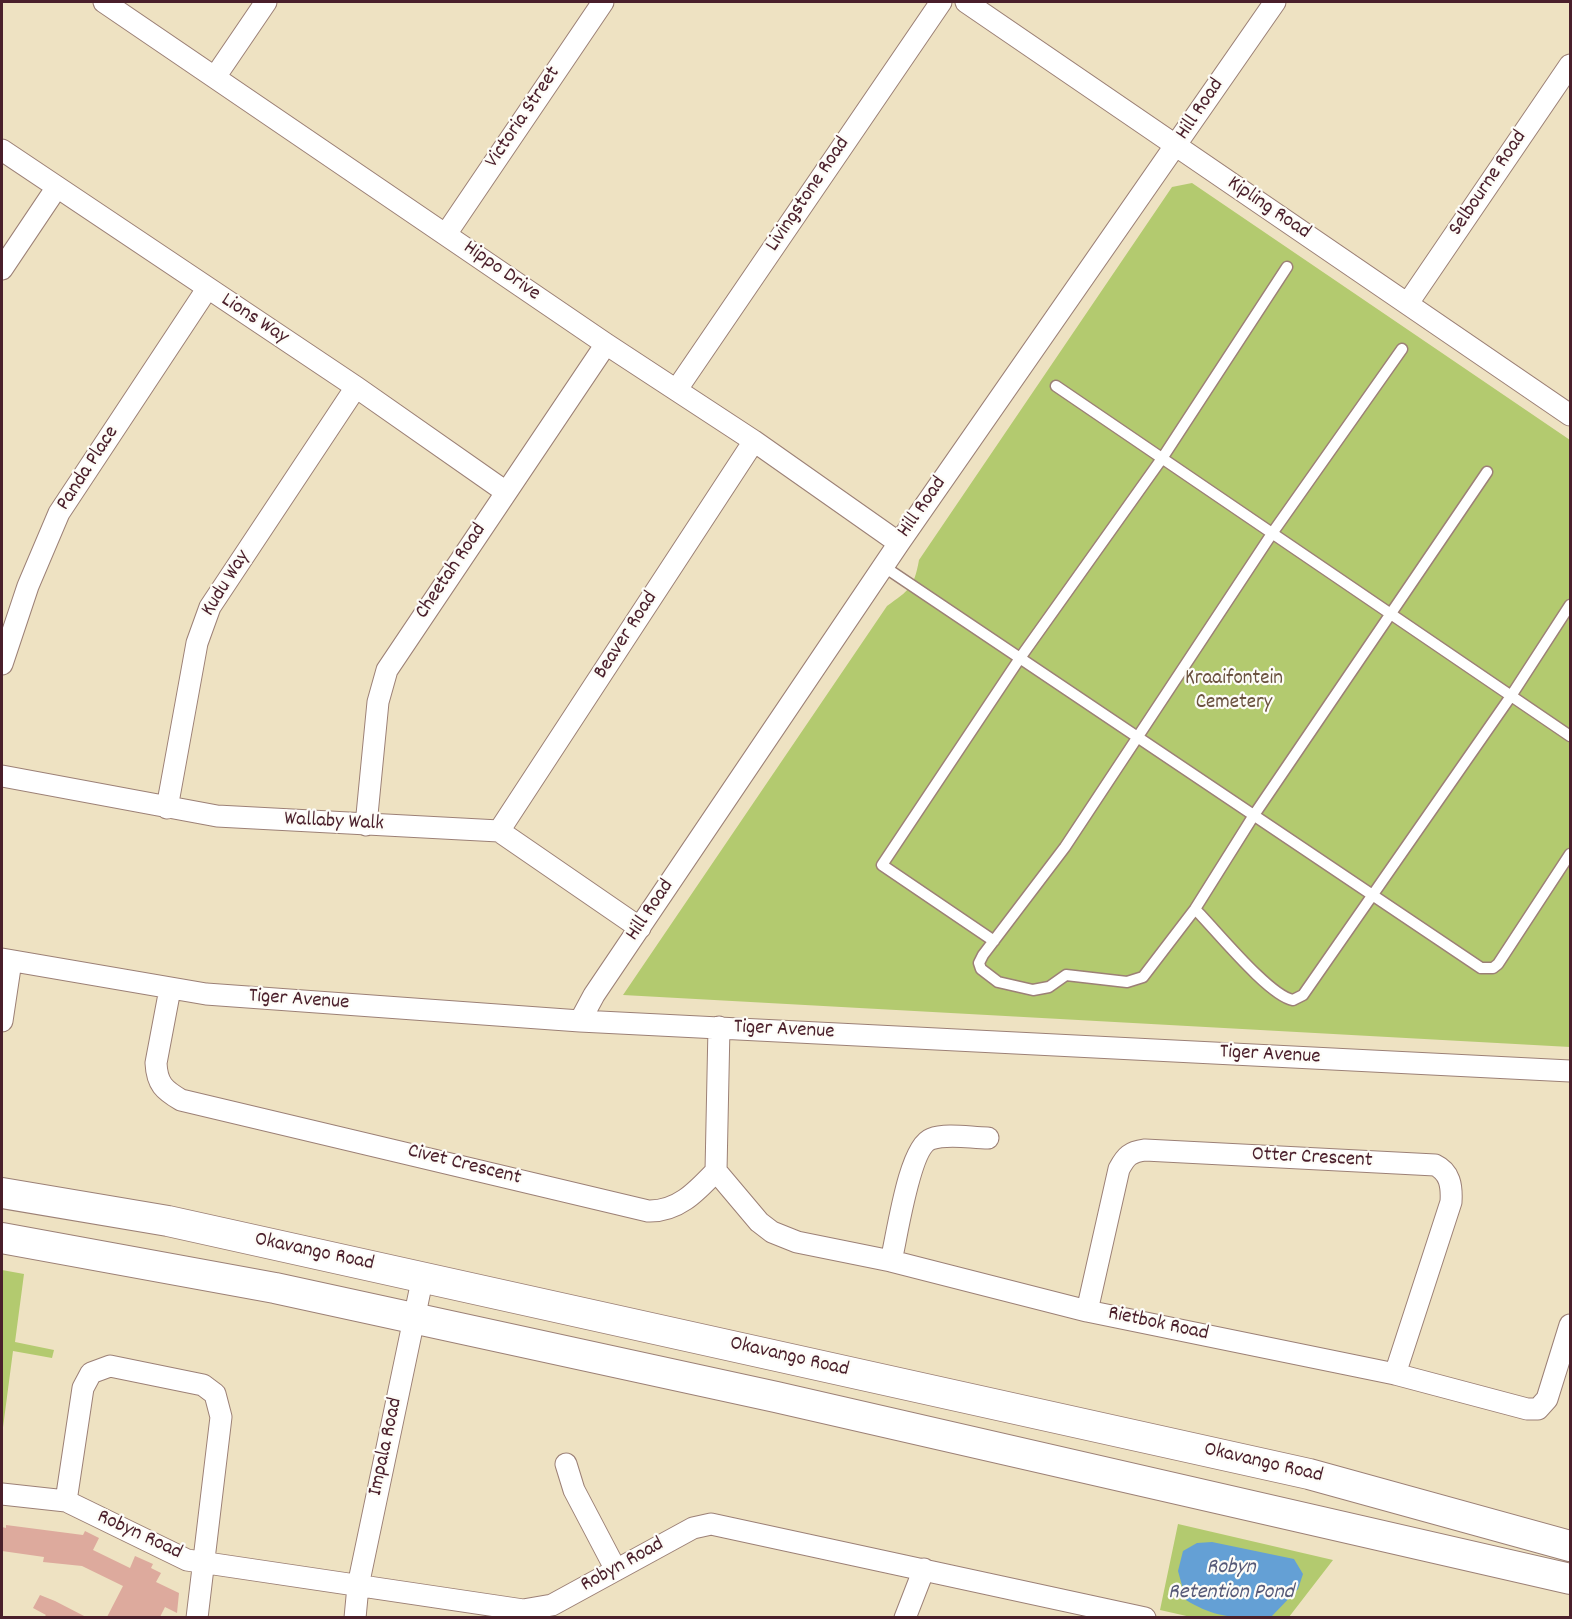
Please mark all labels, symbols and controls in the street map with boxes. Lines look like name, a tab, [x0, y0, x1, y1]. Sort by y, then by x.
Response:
street label: Victoria Street	[481, 63, 567, 173]
street label: Hill Road	[1171, 74, 1231, 146]
street label: Selbourne Road	[1444, 126, 1534, 242]
street label: Livingstone Road	[761, 133, 857, 257]
street label: Kipling Road	[1222, 172, 1314, 246]
street label: Hippo Drive	[457, 236, 545, 308]
street label: Lions Way	[215, 289, 293, 351]
street label: Panda Place	[52, 422, 126, 516]
street label: Hill Road	[893, 473, 953, 543]
street label: Cheetah Road	[411, 519, 493, 625]
street label: Kudu Way	[197, 546, 257, 622]
street label: Beaver Road	[589, 588, 665, 684]
park label: Kraaifontein Cemetery	[1185, 667, 1283, 717]
street label: Wallaby Walk	[284, 808, 384, 838]
street label: Hill Road	[621, 875, 681, 947]
street label: Tiger Avenue	[248, 985, 350, 1017]
street label: Tiger Avenue	[733, 1016, 835, 1046]
street label: Tiger Avenue	[1219, 1041, 1321, 1071]
street label: Civet Crescent	[405, 1140, 523, 1192]
street label: Otter Crescent	[1251, 1143, 1373, 1175]
street label: Okavango Road	[252, 1228, 376, 1278]
street label: Rietbok Road	[1105, 1302, 1211, 1348]
street label: Okavango Road	[727, 1332, 851, 1384]
street label: Impala Road	[364, 1396, 410, 1498]
street label: Okavango Road	[1201, 1438, 1325, 1490]
street label: Robyn Road	[92, 1505, 186, 1567]
street label: Robyn Road	[577, 1533, 669, 1599]
water label: Robyn Retention Pond	[1168, 1556, 1294, 1608]

